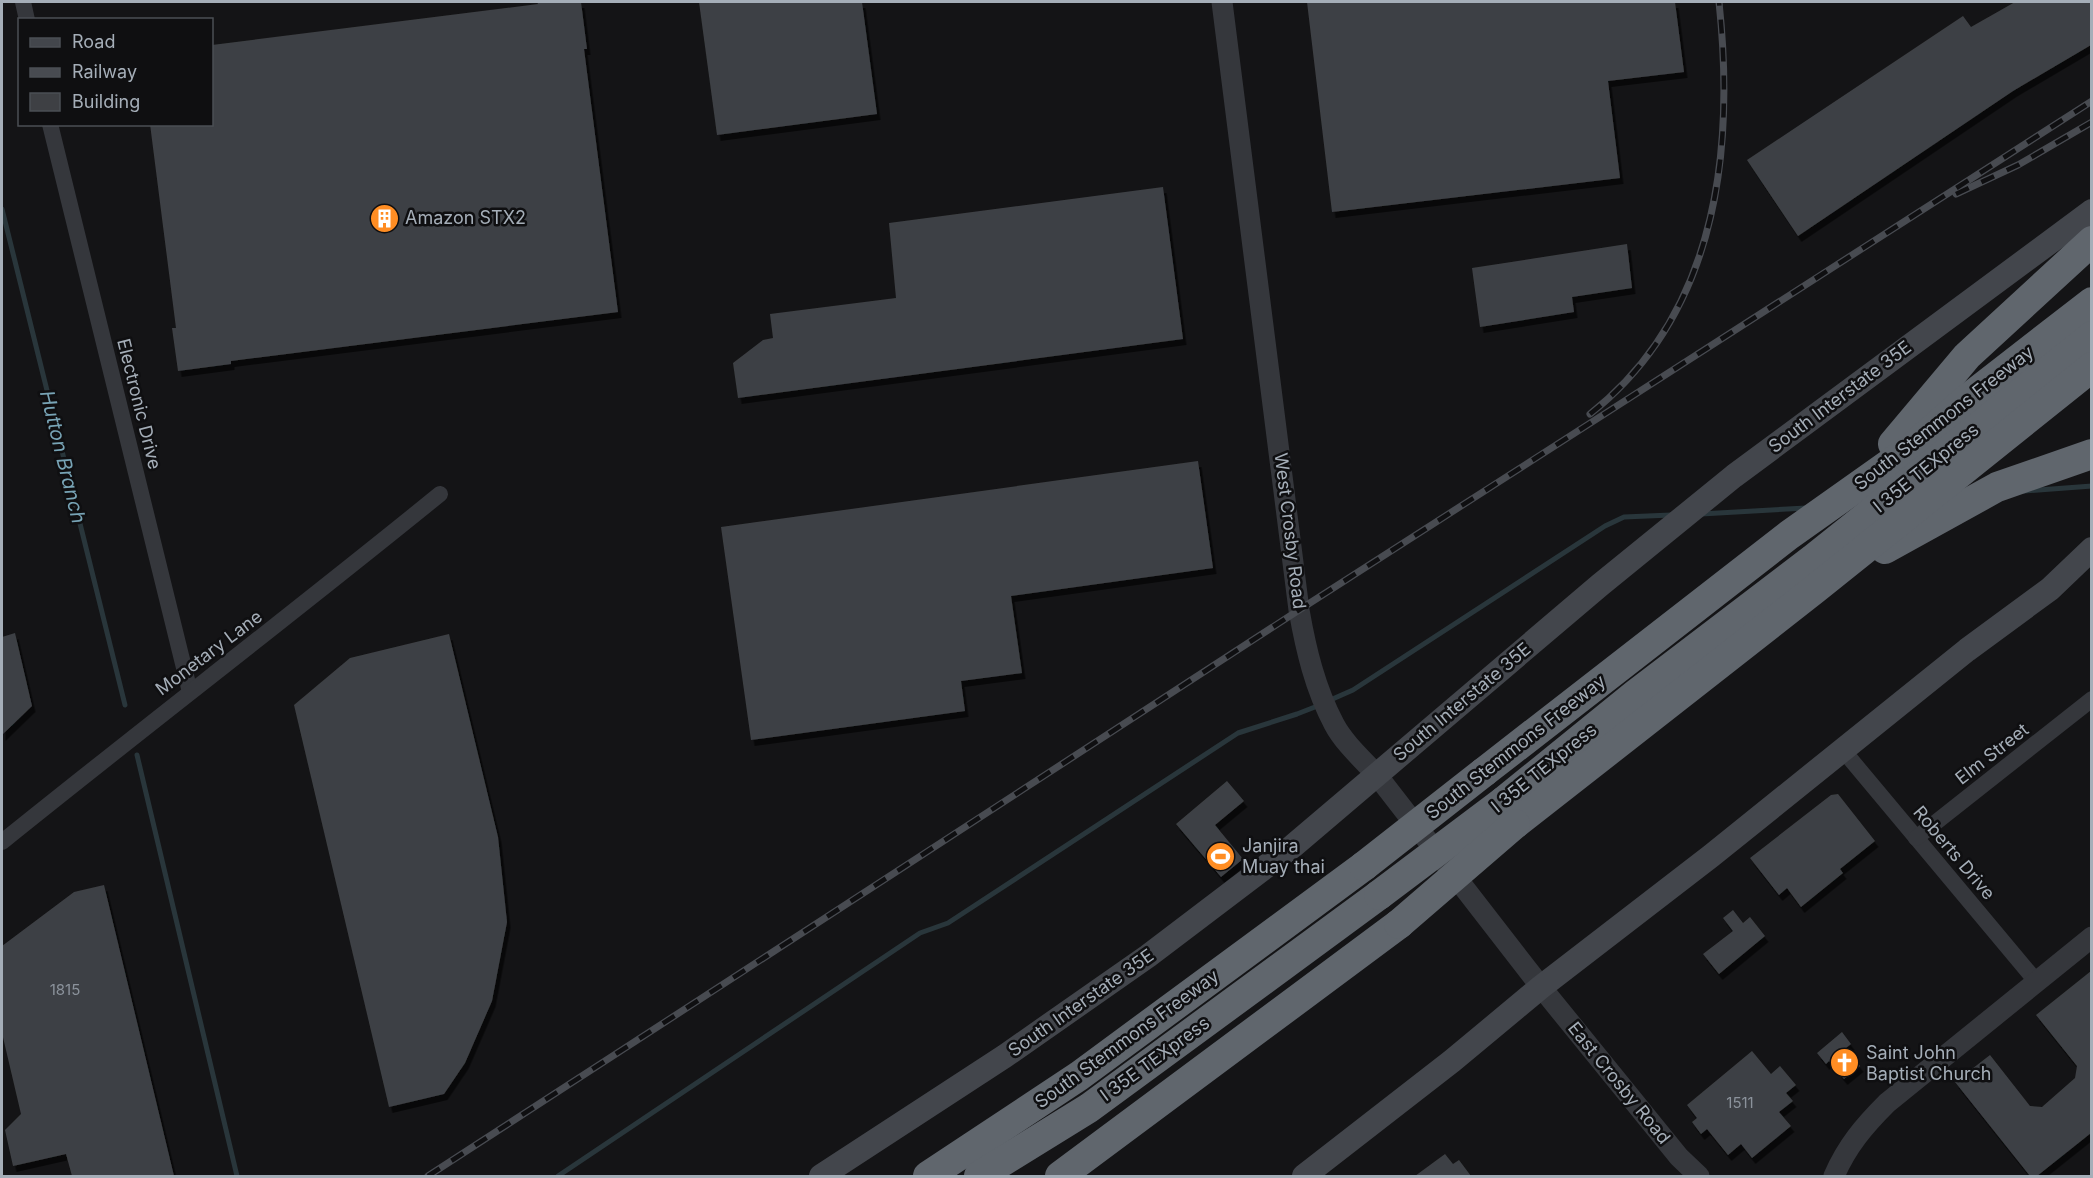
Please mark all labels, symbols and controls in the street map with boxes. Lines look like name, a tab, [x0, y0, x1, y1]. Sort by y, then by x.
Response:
legend	[18, 18, 213, 126]
text: Road	[72, 31, 115, 52]
text: Railway	[72, 61, 137, 82]
text: Building	[72, 91, 140, 112]
building icon: Amazon STX2	[368, 202, 400, 234]
place label: Amazon STX2	[405, 207, 526, 228]
street label: Electronic Drive	[113, 336, 166, 471]
street label: South Interstate 35E	[1764, 336, 1915, 457]
street label: South Stemmons Freeway	[1850, 341, 2038, 494]
water label: Hutton Branch	[35, 388, 91, 526]
street label: I 35E TEXpress	[1869, 419, 1983, 517]
street label: West Crosby Road	[1271, 452, 1310, 610]
street label: Monetary Lane	[151, 606, 266, 699]
street label: South Interstate 35E	[1389, 638, 1535, 765]
street label: South Stemmons Freeway	[1422, 670, 1610, 823]
street label: I 35E TEXpress	[1487, 719, 1601, 817]
street label: Elm Street	[1951, 719, 2032, 789]
street label: Roberts Drive	[1909, 802, 2000, 904]
place label: Janjira Muay thai	[1242, 835, 1325, 877]
sports icon: Janjira Muay thai	[1205, 840, 1237, 872]
street label: South Interstate 35E	[1004, 944, 1158, 1061]
street label: South Stemmons Freeway	[1031, 965, 1223, 1112]
house number: 1815	[50, 980, 80, 999]
street label: I 35E TEXpress	[1096, 1012, 1213, 1105]
street label: East Crosby Road	[1564, 1018, 1675, 1148]
place label: Saint John Baptist Church	[1866, 1042, 1991, 1084]
church icon: Saint John Baptist Church	[1829, 1047, 1861, 1079]
house number: 1511	[1726, 1093, 1754, 1112]

